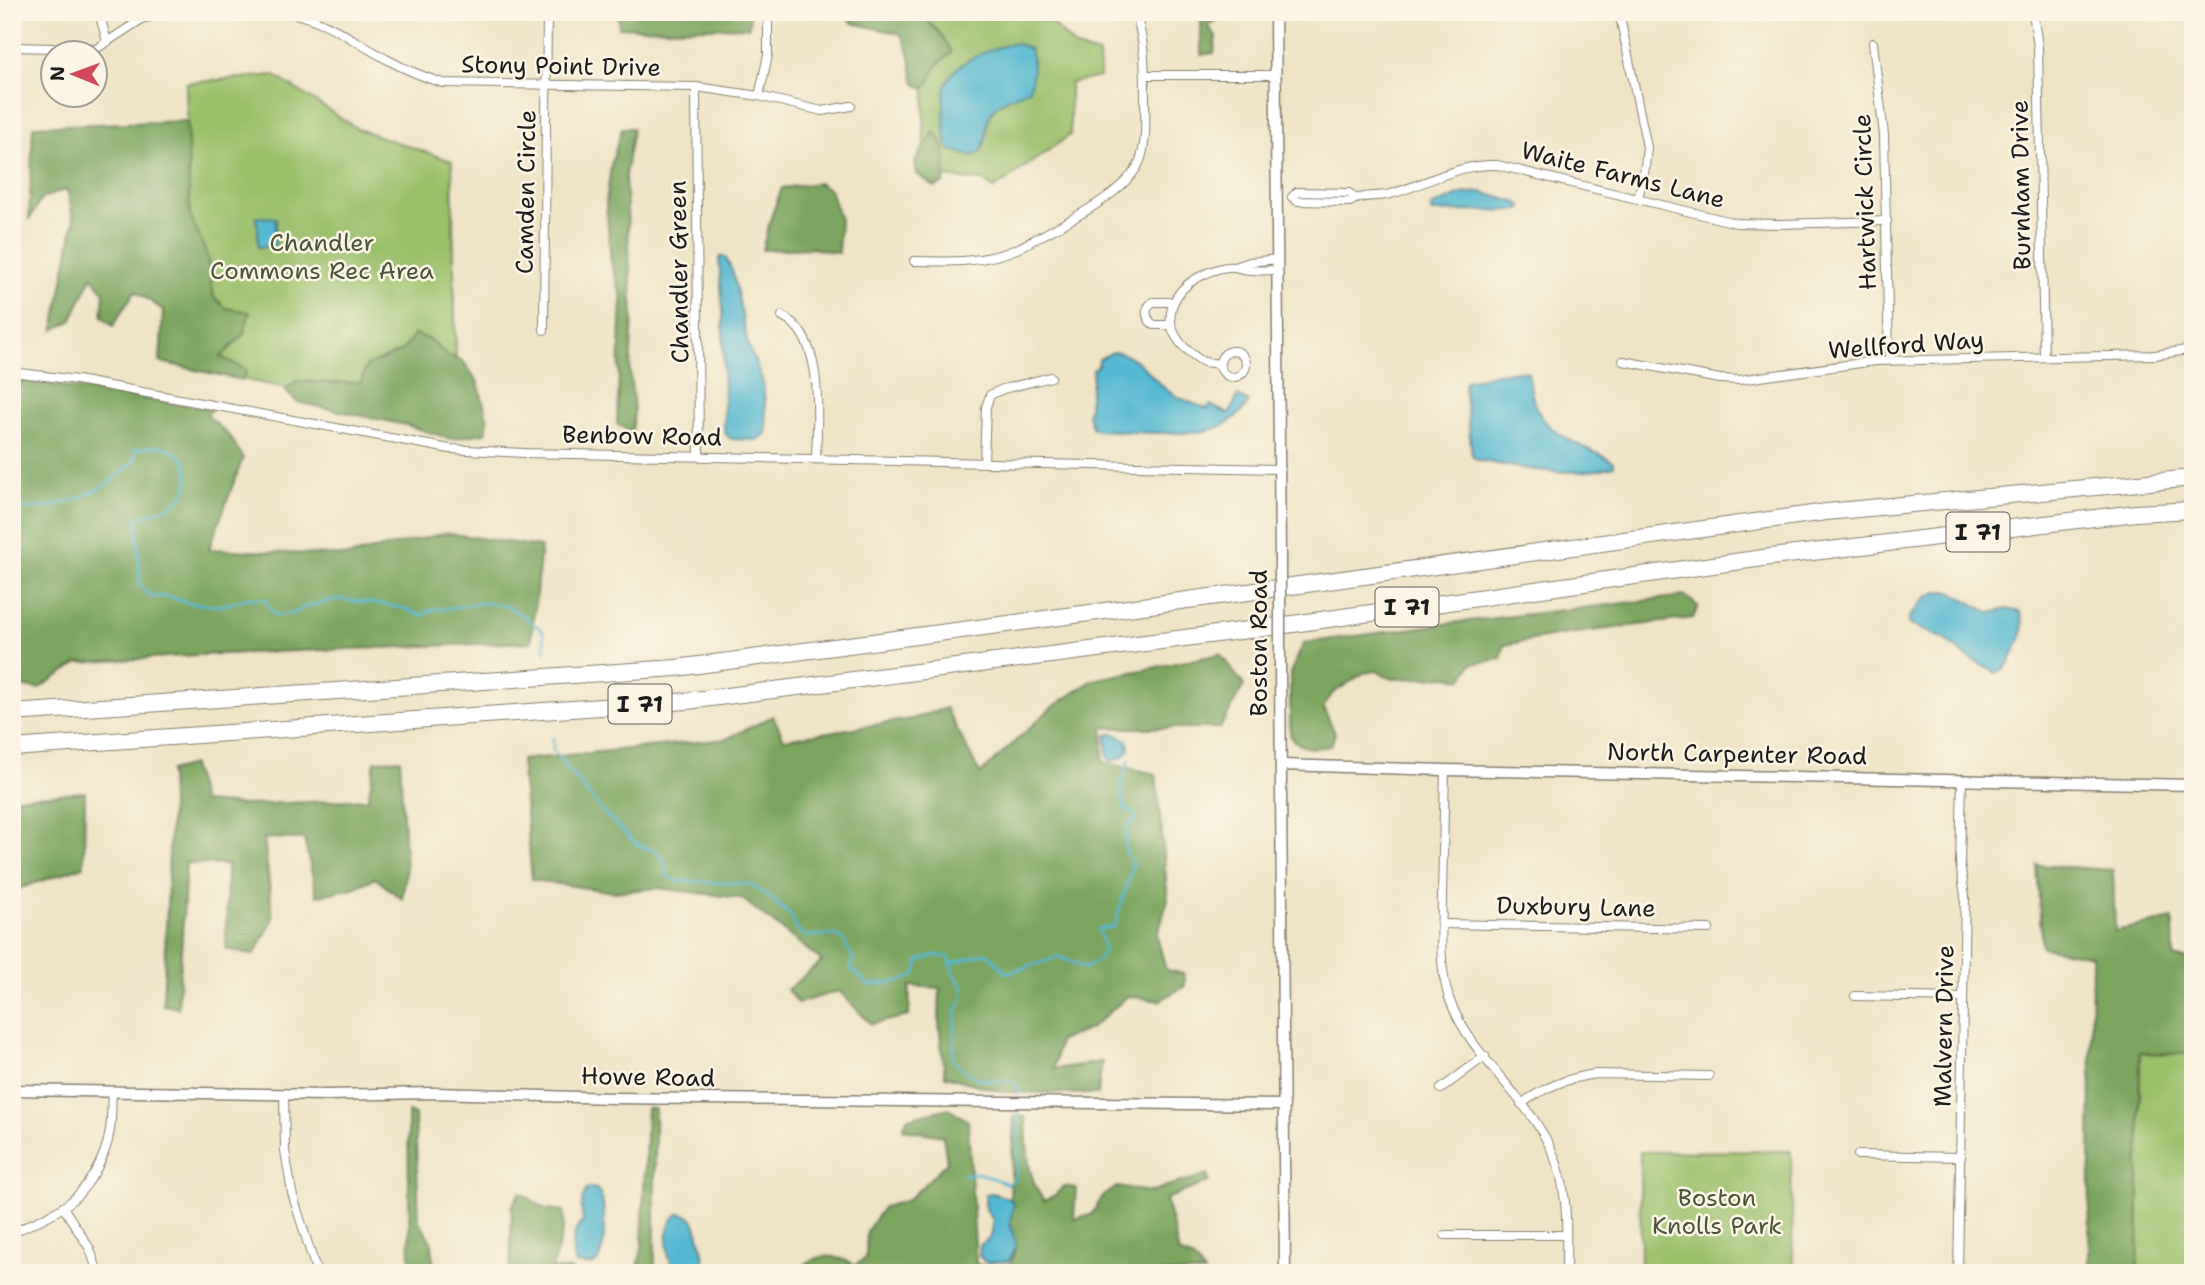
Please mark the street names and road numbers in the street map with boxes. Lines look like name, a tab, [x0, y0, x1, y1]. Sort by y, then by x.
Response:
street label: Stony Point Drive	[461, 48, 661, 84]
street label: Burnham Drive	[2004, 100, 2038, 270]
street label: Camden Circle	[509, 110, 543, 274]
street label: Hartwick Circle	[1846, 113, 1884, 291]
street label: Waite Farms Lane	[1518, 134, 1728, 216]
street label: Chandler Green	[661, 180, 697, 364]
street label: Wellford Way	[1827, 324, 1985, 366]
street label: Benbow Road	[562, 419, 722, 453]
road number: I 71	[1946, 512, 2010, 552]
street label: Boston Road	[1243, 569, 1275, 717]
road number: I 71	[1376, 587, 1438, 626]
road number: I 71	[608, 684, 672, 724]
street label: North Carpenter Road	[1607, 736, 1867, 772]
street label: Duxbury Lane	[1496, 890, 1656, 924]
street label: Malvern Drive	[1927, 945, 1961, 1107]
street label: Howe Road	[581, 1060, 715, 1094]

